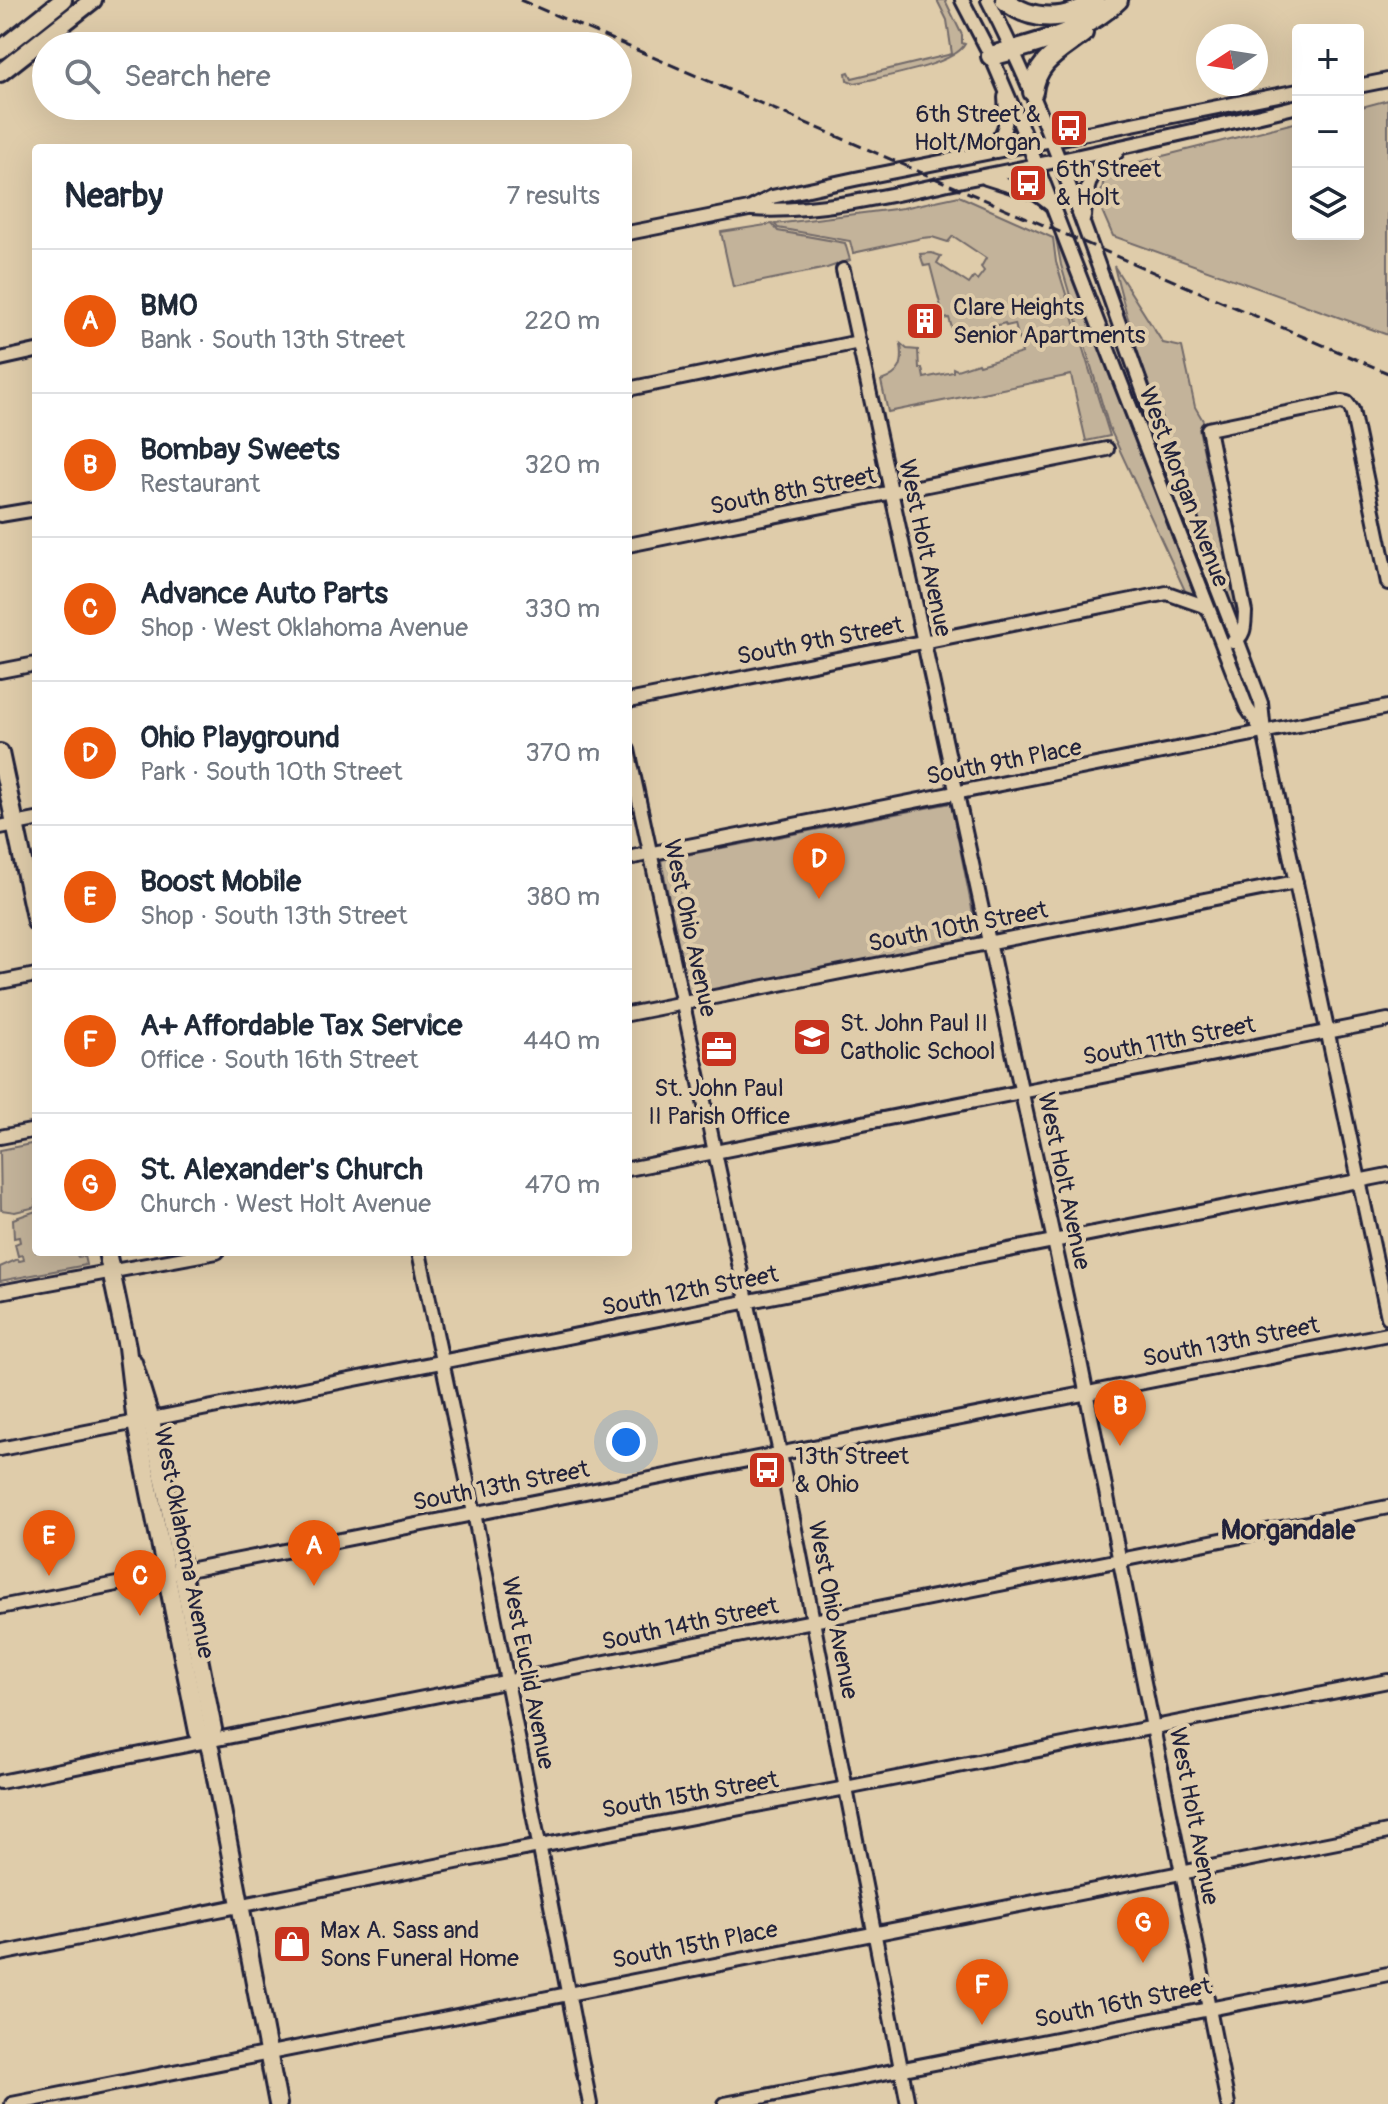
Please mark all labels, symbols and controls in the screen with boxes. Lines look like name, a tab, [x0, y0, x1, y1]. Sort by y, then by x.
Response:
north arrow	[1196, 24, 1268, 96]
map controls	[1292, 24, 1364, 240]
button: +	[1292, 24, 1364, 96]
search box	[32, 32, 632, 120]
icon: search	[60, 54, 104, 98]
text: Search here	[124, 58, 271, 95]
button: −	[1292, 96, 1364, 168]
place label: 6th Street & Holt/Morgan	[914, 100, 1041, 157]
bus stop icon: 6th Street & Holt/Morgan	[1048, 107, 1090, 149]
place label: 6th Street & Holt	[1056, 155, 1162, 212]
bus stop icon: 6th Street & Holt	[1007, 162, 1049, 204]
button: layers	[1292, 168, 1364, 240]
text: Nearby	[64, 175, 163, 218]
text: 7 results	[507, 180, 600, 212]
text: BMO	[140, 287, 198, 324]
place label: Clare Heights Senior Apartments	[953, 293, 1146, 350]
building icon: Clare Heights Senior Apartments	[904, 300, 946, 342]
text: A	[82, 305, 98, 337]
text: 220 m	[524, 305, 600, 337]
text: Bank · South 13th Street	[140, 324, 405, 356]
street label: West Morgan Avenue	[1133, 383, 1236, 591]
text: Bombay Sweets	[140, 431, 340, 468]
text: B	[83, 449, 97, 481]
text: 320 m	[524, 449, 600, 481]
street label: West Holt Avenue	[892, 457, 958, 639]
street label: South 8th Street	[708, 461, 879, 521]
text: Restaurant	[140, 468, 260, 500]
text: Advance Auto Parts	[140, 575, 388, 612]
text: C	[82, 593, 98, 625]
text: 330 m	[524, 593, 600, 625]
street label: South 9th Street	[734, 611, 906, 671]
text: Shop · West Oklahoma Avenue	[140, 612, 468, 644]
text: Ohio Playground	[140, 719, 340, 756]
street label: South 9th Place	[924, 733, 1084, 791]
text: D	[82, 737, 98, 769]
text: 370 m	[525, 737, 600, 769]
text: Park · South 10th Street	[140, 756, 402, 788]
pin: D	[793, 833, 845, 899]
street label: West Ohio Avenue	[657, 837, 723, 1020]
text: Boost Mobile	[140, 863, 301, 900]
text: E	[83, 881, 97, 913]
text: 380 m	[526, 881, 600, 913]
street label: South 10th Street	[866, 895, 1050, 959]
text: Shop · South 13th Street	[140, 900, 408, 932]
text: A+ Affordable Tax Service	[140, 1007, 462, 1044]
place label: St. John Paul II Catholic School	[840, 1009, 995, 1066]
street label: South 11th Street	[1080, 1010, 1258, 1072]
school or university icon: St. John Paul II Catholic School	[791, 1016, 833, 1058]
text: F	[82, 1025, 98, 1057]
text: 440 m	[523, 1025, 600, 1057]
office icon: St. John Paul II Parish Office	[698, 1028, 740, 1070]
text: Office · South 16th Street	[140, 1044, 419, 1076]
place label: St. John Paul II Parish Office	[648, 1074, 790, 1131]
street label: West Holt Avenue	[1031, 1090, 1097, 1272]
text: St. Alexander's Church	[140, 1151, 423, 1188]
text: G	[81, 1169, 99, 1201]
text: 470 m	[525, 1169, 600, 1201]
text: Church · West Holt Avenue	[140, 1188, 431, 1220]
street label: South 12th Street	[599, 1260, 781, 1322]
street label: South 13th Street	[1140, 1311, 1322, 1373]
pin: B	[1094, 1380, 1146, 1446]
your location	[606, 1422, 646, 1462]
street label: West Oklahoma Avenue	[147, 1425, 221, 1661]
place label: 13th Street & Ohio	[795, 1442, 909, 1499]
bus stop icon: 13th Street & Ohio	[746, 1449, 788, 1491]
street label: South 13th Street	[410, 1455, 592, 1517]
pin: E	[23, 1510, 75, 1576]
district label: Morgandale	[1221, 1513, 1356, 1548]
street label: West Ohio Avenue	[802, 1518, 865, 1702]
pin: A	[288, 1520, 340, 1586]
pin: C	[114, 1550, 166, 1616]
street label: West Euclid Avenue	[495, 1574, 561, 1772]
street label: South 14th Street	[599, 1591, 781, 1657]
street label: West Holt Avenue	[1163, 1725, 1225, 1907]
street label: South 15th Street	[599, 1765, 781, 1825]
pin: G	[1117, 1897, 1169, 1963]
street label: South 15th Place	[610, 1915, 780, 1975]
place label: Max A. Sass and Sons Funeral Home	[320, 1916, 519, 1973]
shop icon: Max A. Sass and Sons Funeral Home	[271, 1923, 313, 1965]
pin: F	[956, 1959, 1008, 2025]
street label: South 16th Street	[1032, 1972, 1214, 2034]

